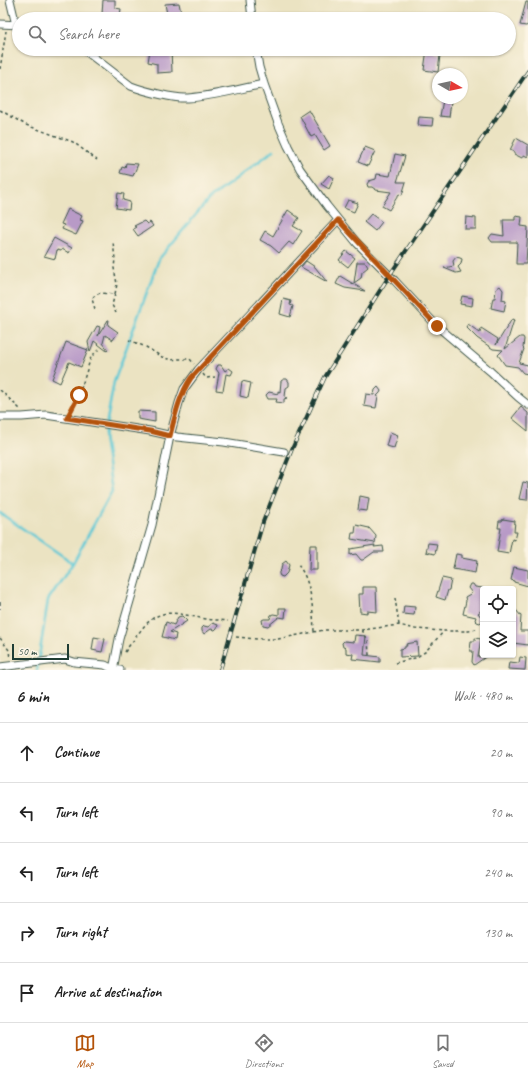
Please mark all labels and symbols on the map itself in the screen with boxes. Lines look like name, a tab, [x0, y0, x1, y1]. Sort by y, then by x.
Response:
north arrow	[432, 68, 468, 104]
route end	[428, 317, 446, 335]
route start	[70, 386, 88, 404]
scale bar	[12, 642, 69, 661]

